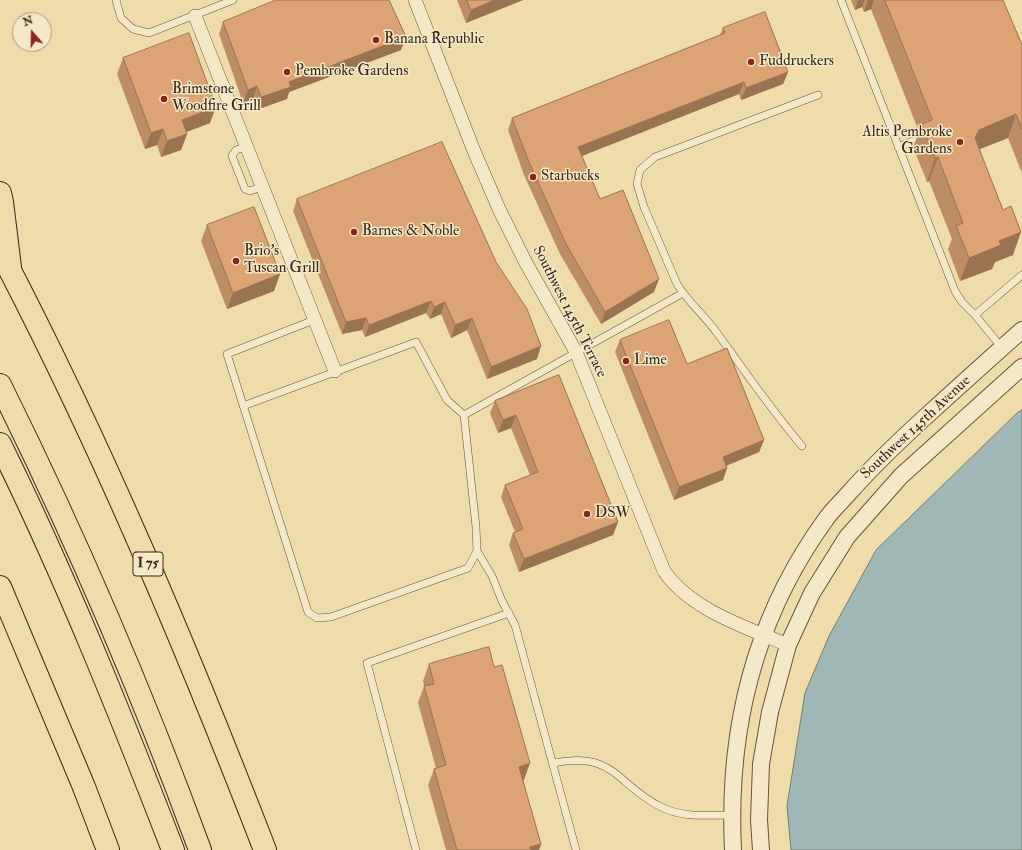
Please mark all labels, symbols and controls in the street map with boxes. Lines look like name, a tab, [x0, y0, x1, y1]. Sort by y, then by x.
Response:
north arrow	[12, 12, 52, 52]
text: N	[21, 13, 35, 29]
place label: Banana Republic	[384, 31, 484, 49]
marker: Banana Republic	[371, 35, 381, 45]
place label: Fuddruckers	[759, 53, 834, 71]
marker: Fuddruckers	[746, 57, 756, 67]
place label: Pembroke Gardens	[295, 63, 408, 81]
marker: Pembroke Gardens	[282, 67, 292, 77]
place label: Brimstone Woodfire Grill	[172, 81, 261, 116]
marker: Brimstone Woodfire Grill	[159, 94, 169, 104]
place label: Altis Pembroke Gardens	[862, 124, 952, 159]
marker: Altis Pembroke Gardens	[955, 137, 965, 147]
place label: Starbucks	[541, 168, 599, 186]
marker: Starbucks	[528, 172, 538, 182]
place label: Barnes & Noble	[362, 223, 459, 241]
marker: Barnes & Noble	[349, 227, 359, 237]
place label: Brio's Tuscan Grill	[244, 243, 319, 278]
street label: Southwest 145th Terrace	[528, 243, 610, 381]
marker: Brio's Tuscan Grill	[231, 256, 241, 266]
place label: Lime	[634, 352, 667, 370]
marker: Lime	[621, 356, 631, 366]
street label: Southwest 145th Avenue	[857, 372, 975, 484]
place label: DSW	[595, 505, 631, 523]
marker: DSW	[582, 509, 592, 519]
road number: I 75	[133, 552, 163, 576]

